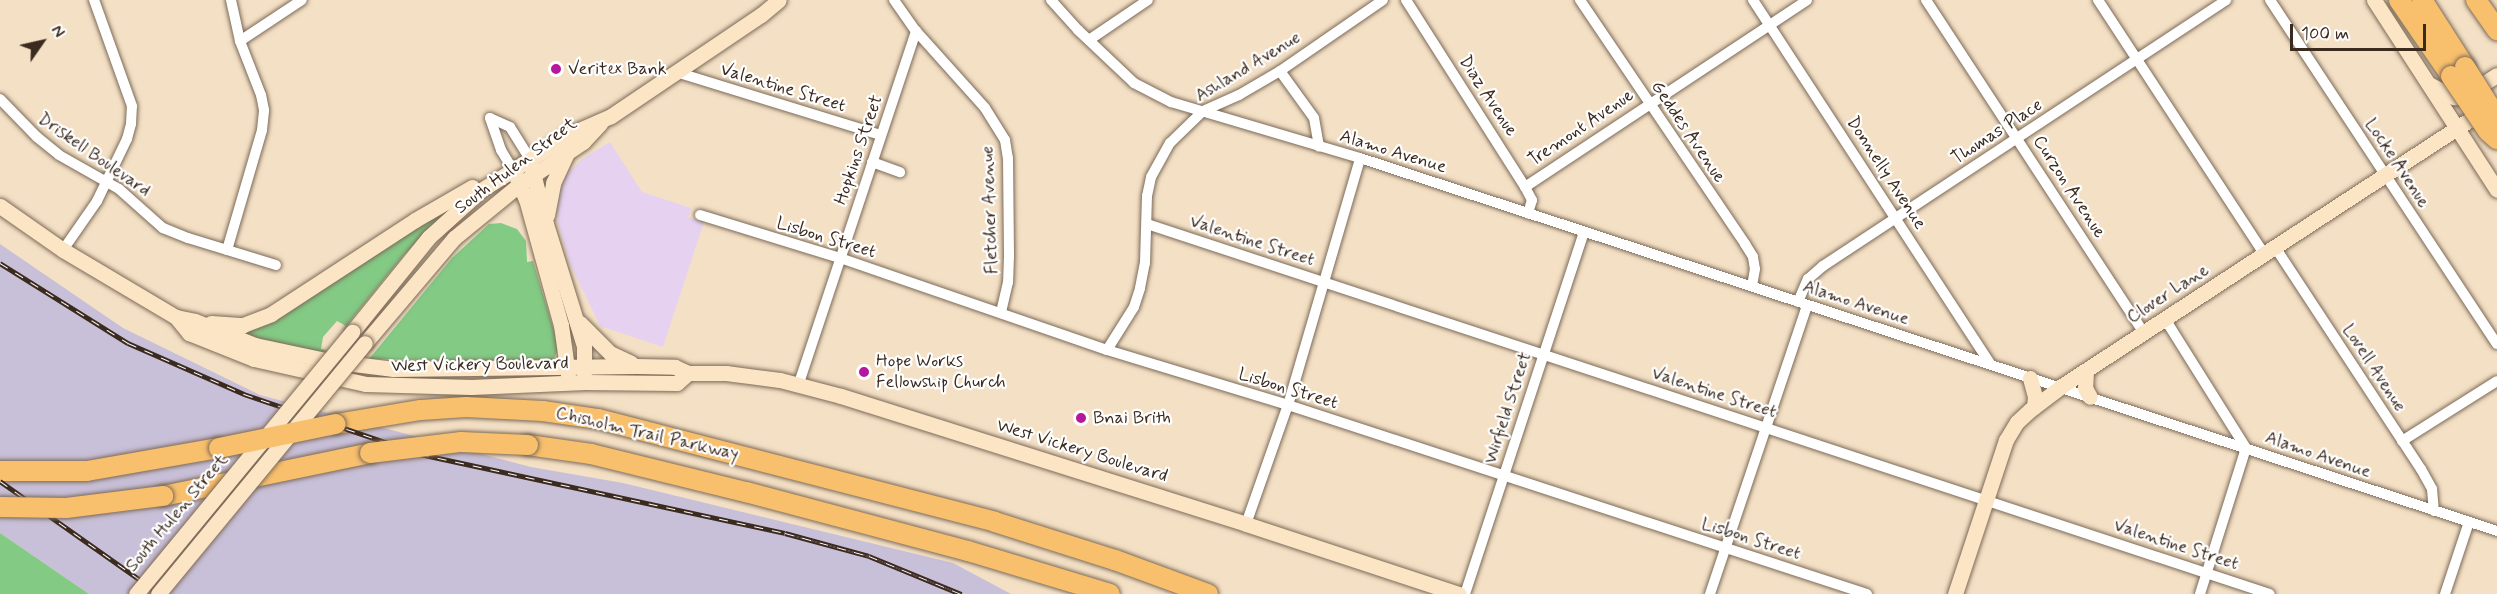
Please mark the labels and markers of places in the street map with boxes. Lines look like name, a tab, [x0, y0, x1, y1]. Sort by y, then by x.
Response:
place label: Veritex Bank	[568, 58, 667, 80]
marker: Veritex Bank	[549, 62, 563, 76]
place label: Hope Works Fellowship Church	[876, 351, 1010, 394]
marker: Hope Works Fellowship Church	[857, 365, 871, 379]
place label: Bnai Brith	[1093, 407, 1171, 429]
marker: Bnai Brith	[1074, 411, 1088, 425]

